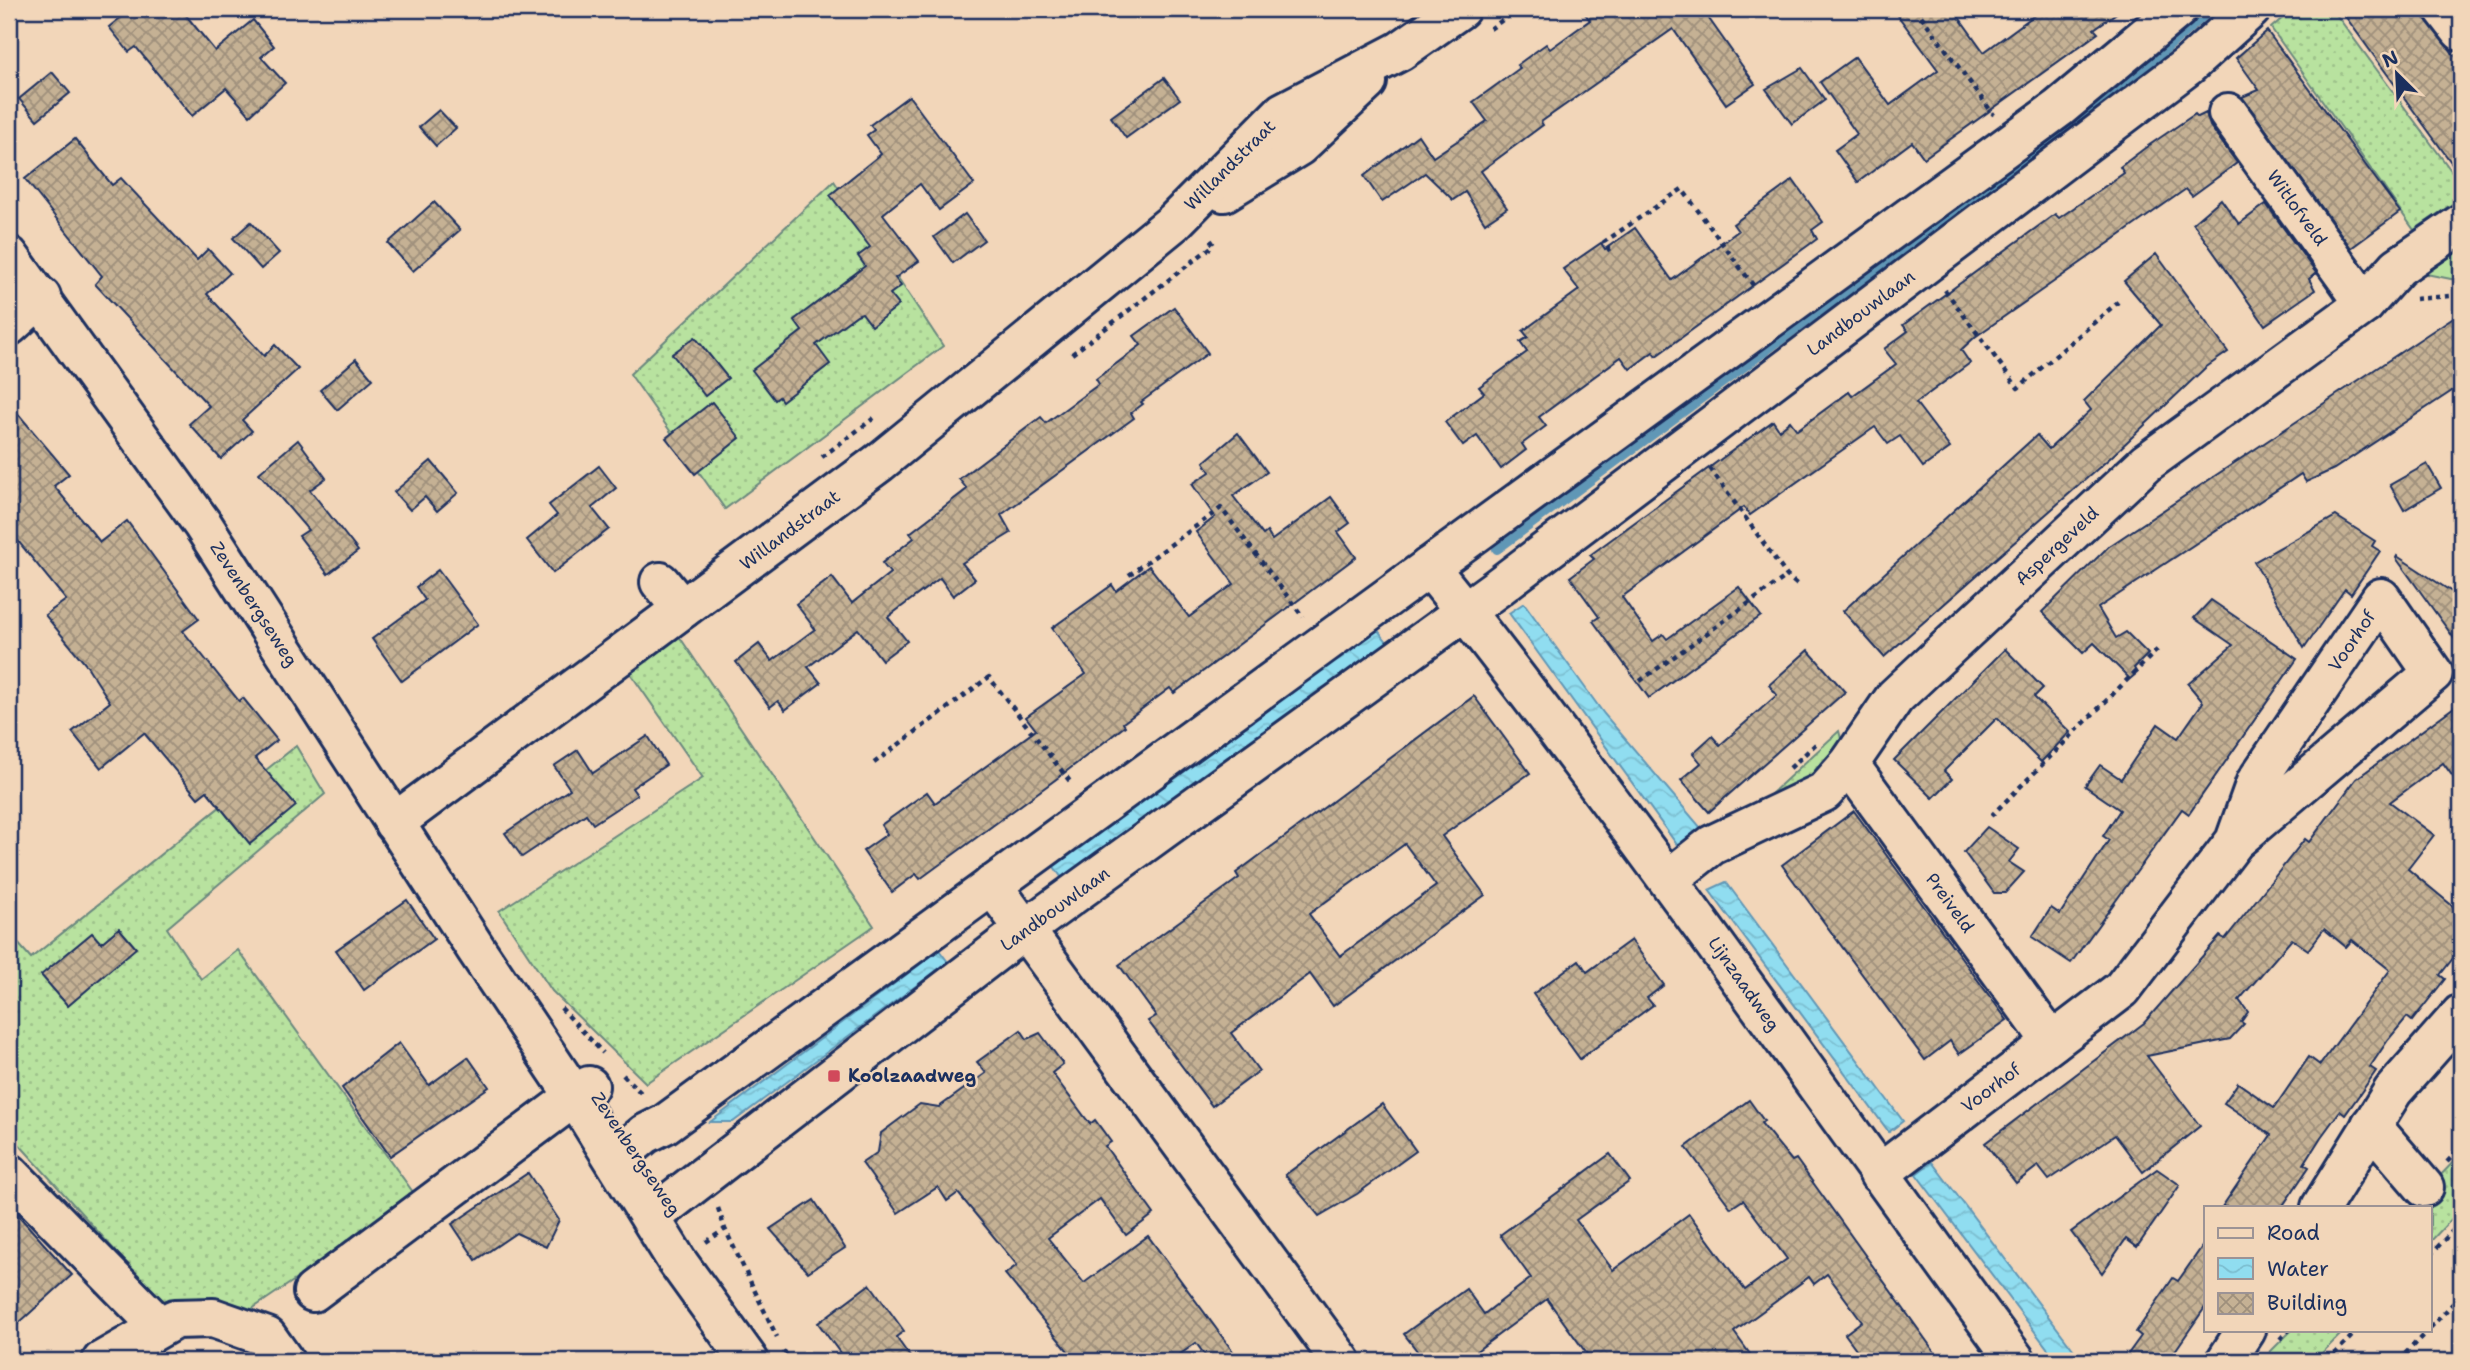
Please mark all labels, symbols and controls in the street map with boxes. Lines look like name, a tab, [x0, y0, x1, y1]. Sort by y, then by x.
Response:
north arrow	[2362, 38, 2432, 108]
text: N	[2378, 44, 2402, 73]
street label: Willandstraat	[1179, 114, 1281, 216]
street label: Witlofveld	[2261, 165, 2333, 251]
street label: Landbouwlaan	[1802, 264, 1920, 362]
street label: Willandstraat	[735, 484, 845, 576]
street label: Aspergeveld	[2010, 501, 2104, 591]
street label: Zevenbergseweg	[205, 537, 303, 671]
street label: Voorhof	[2323, 605, 2381, 676]
street label: Landbouwlaan	[996, 861, 1114, 957]
street label: Preiveld	[1920, 868, 1980, 938]
street label: Lijnzaadweg	[1703, 932, 1785, 1036]
street label: Voorhof	[1956, 1058, 2026, 1118]
place label: Koolzaadweg	[848, 1064, 976, 1088]
marker: Koolzaadweg	[826, 1068, 842, 1084]
street label: Zevenbergseweg	[586, 1087, 686, 1221]
legend	[2204, 1206, 2432, 1332]
text: Road	[2267, 1219, 2320, 1247]
text: Water	[2267, 1255, 2329, 1283]
text: Building	[2267, 1289, 2347, 1317]

